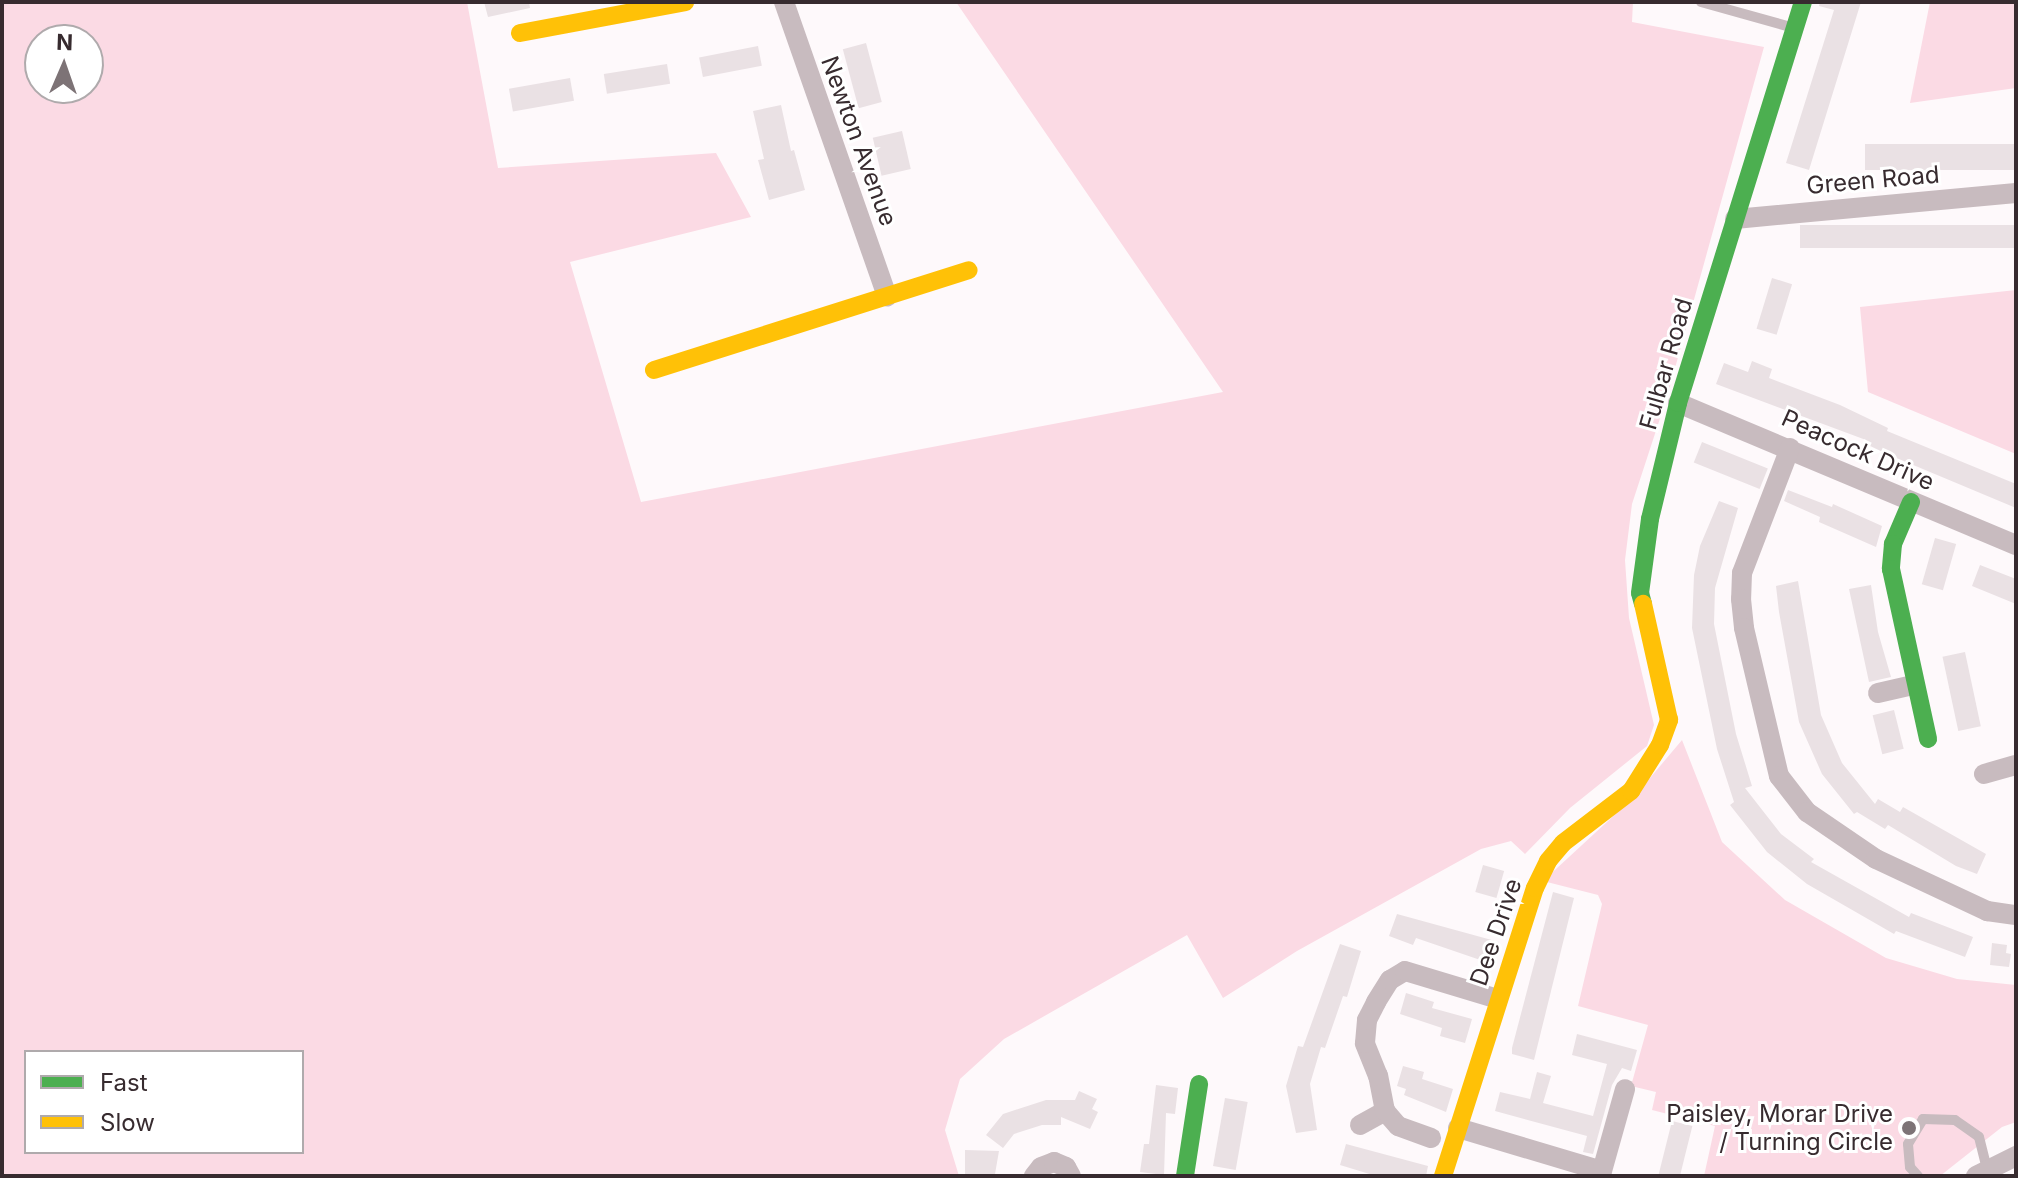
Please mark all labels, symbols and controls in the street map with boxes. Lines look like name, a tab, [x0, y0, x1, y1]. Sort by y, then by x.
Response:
north arrow	[24, 24, 104, 104]
text: N	[56, 29, 74, 55]
street label: Newton Avenue	[815, 52, 903, 230]
street label: Green Road	[1805, 160, 1941, 200]
street label: Fulbar Road	[1633, 295, 1699, 433]
street label: Peacock Drive	[1777, 403, 1939, 497]
street label: Dee Drive	[1464, 875, 1528, 989]
legend	[24, 1050, 304, 1154]
text: Fast	[100, 1068, 148, 1097]
place label: Paisley, Morar Drive / Turning Circle	[1666, 1100, 1893, 1156]
text: Slow	[100, 1108, 155, 1137]
marker: Paisley, Morar Drive / Turning Circle	[1900, 1119, 1918, 1137]

